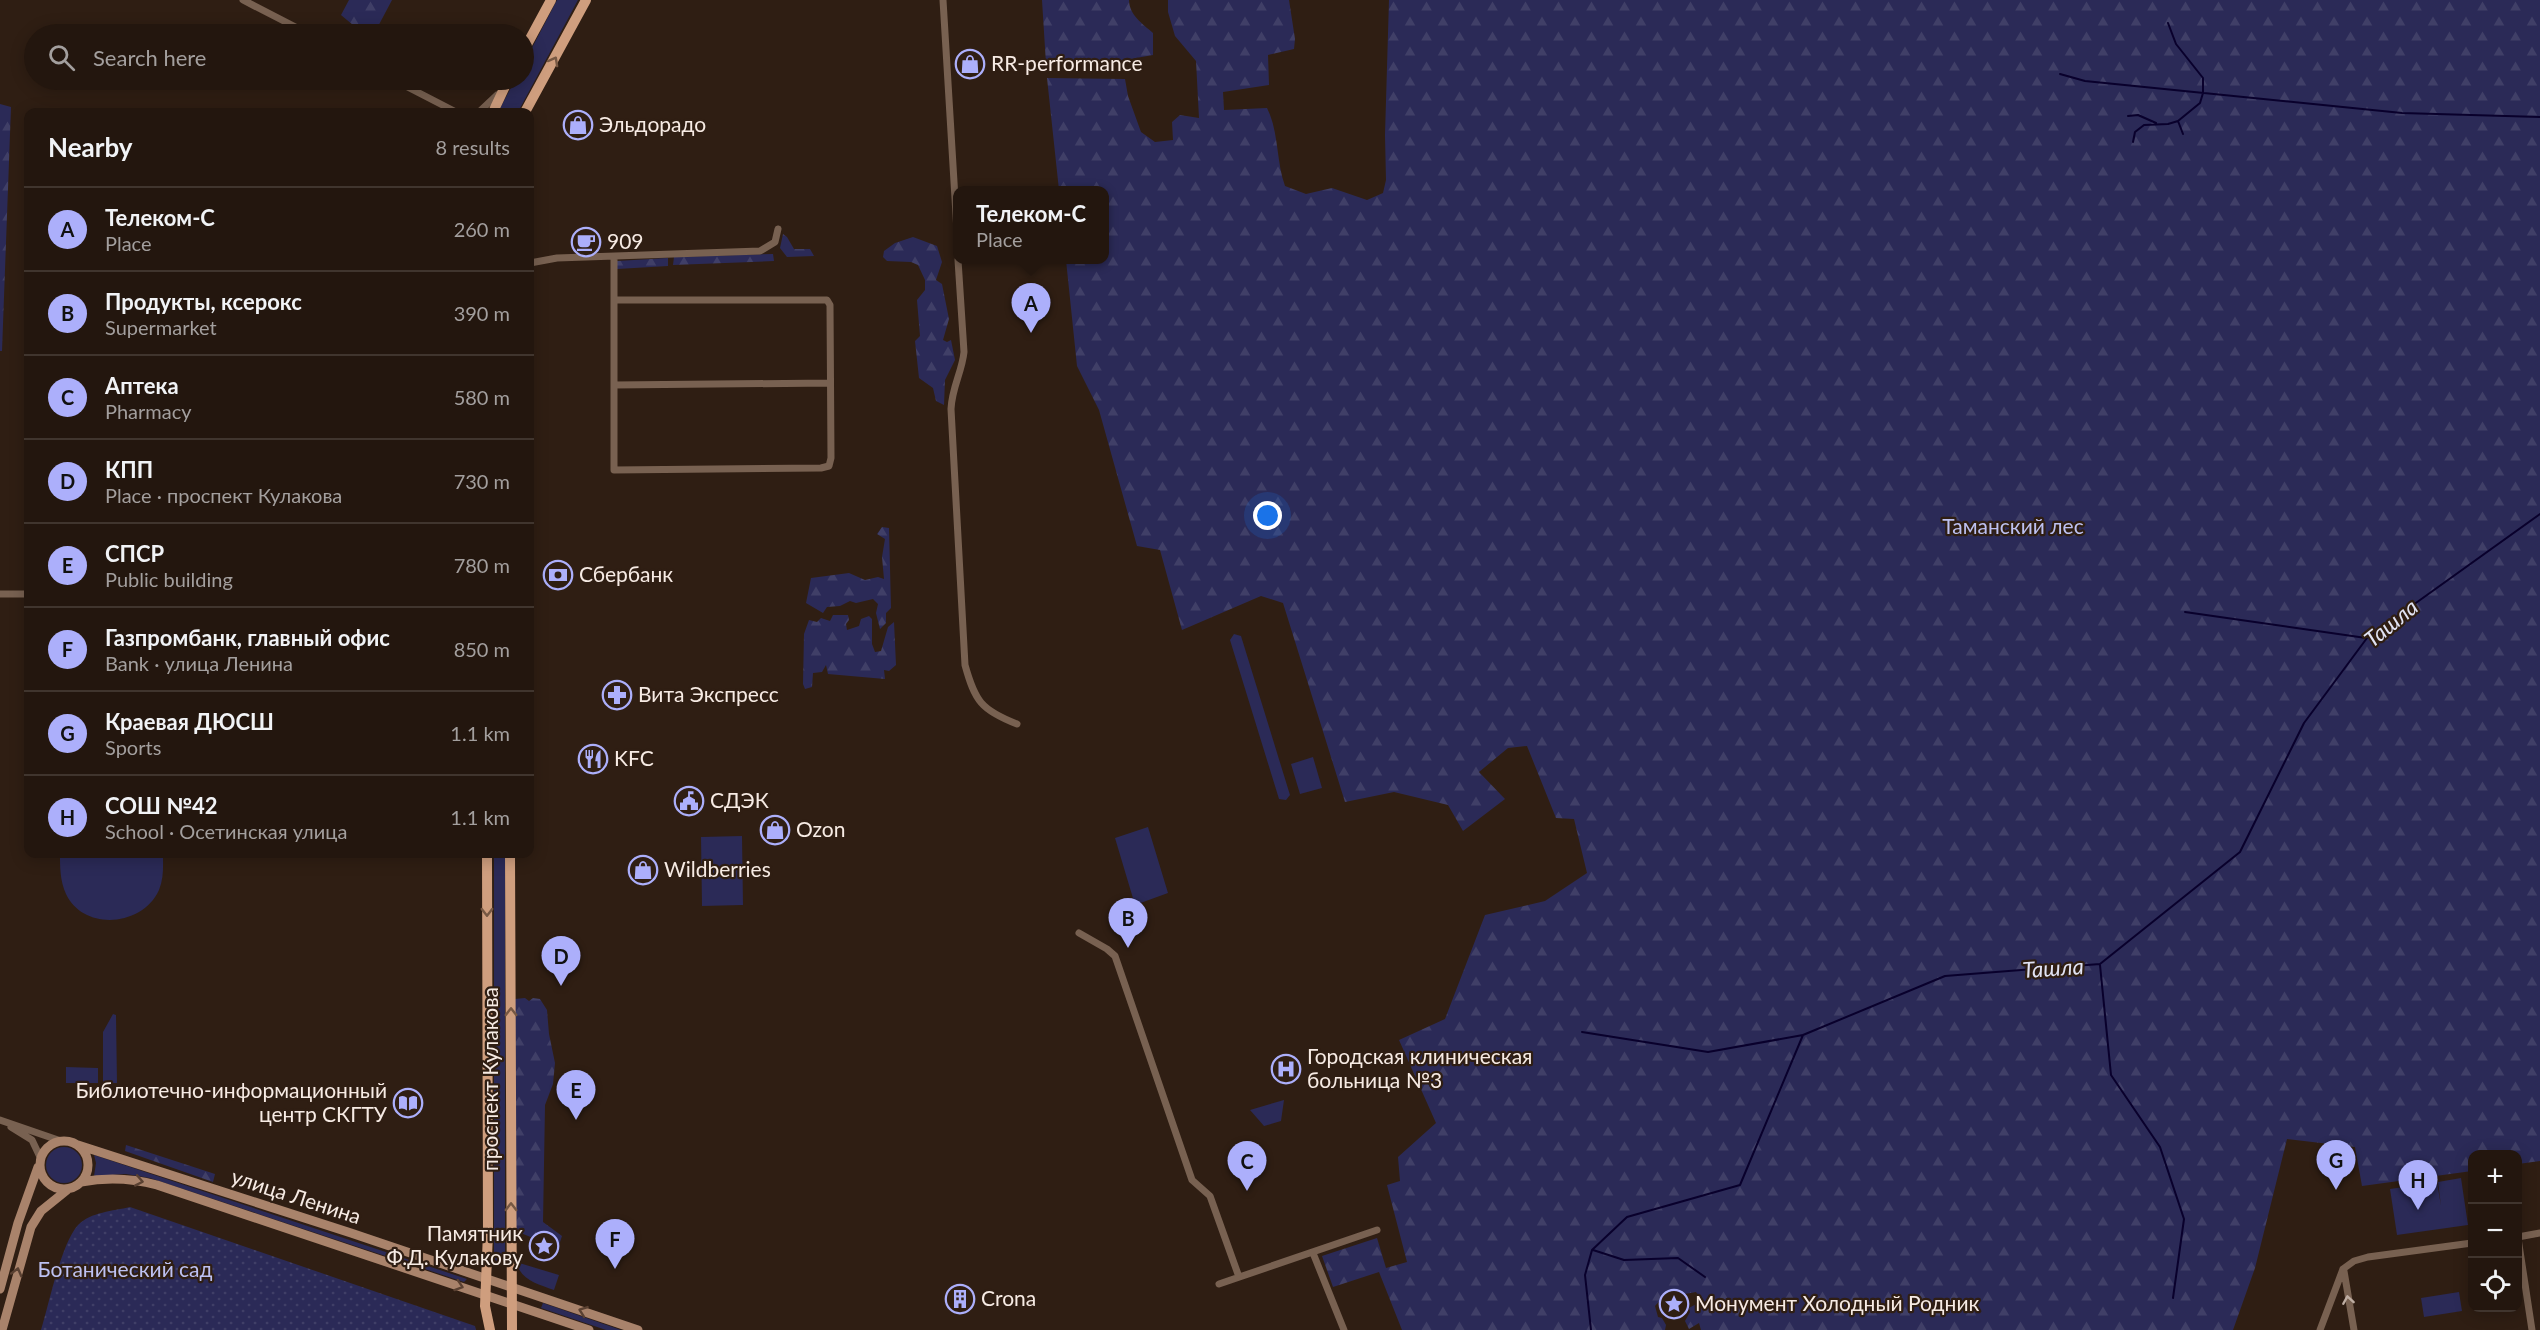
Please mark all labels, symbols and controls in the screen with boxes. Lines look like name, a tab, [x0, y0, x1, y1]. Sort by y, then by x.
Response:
search box	[24, 24, 534, 90]
icon: search	[45, 41, 78, 74]
text: Search here	[93, 44, 206, 71]
shop icon: RR-performance	[954, 48, 986, 80]
place label: RR-performance	[991, 50, 1143, 75]
one-way arrow	[546, 57, 558, 68]
shop icon: Эльдорадо	[562, 109, 594, 141]
place label: Эльдорадо	[599, 111, 706, 136]
text: Nearby	[48, 131, 133, 163]
text: 8 results	[435, 135, 510, 159]
popup	[953, 186, 1109, 264]
text: Телеком-С	[976, 200, 1086, 227]
text: Телеком-С	[105, 204, 215, 231]
text: A	[61, 217, 74, 241]
text: 260 m	[454, 217, 510, 241]
cafe icon: 909	[570, 226, 602, 258]
text: Place	[976, 227, 1023, 251]
place label: 909	[607, 228, 644, 253]
text: Place	[105, 231, 152, 255]
pin: A	[1012, 284, 1050, 333]
text: Продукты, ксерокс	[105, 288, 302, 315]
text: B	[61, 301, 74, 325]
text: 390 m	[454, 301, 510, 325]
text: Supermarket	[105, 315, 217, 339]
text: Аптека	[105, 372, 179, 399]
text: C	[61, 385, 74, 409]
text: 580 m	[454, 385, 510, 409]
text: Pharmacy	[105, 399, 192, 423]
text: КПП	[105, 456, 153, 483]
text: D	[60, 469, 75, 493]
text: 730 m	[454, 469, 510, 493]
text: Place · проспект Кулакова	[105, 483, 342, 507]
your location	[1253, 501, 1282, 530]
park label: Таманский лес	[1942, 513, 2084, 538]
text: СПСР	[105, 540, 164, 567]
text: E	[62, 553, 73, 577]
text: 780 m	[454, 553, 510, 577]
bank icon: Сбербанк	[542, 559, 574, 591]
place label: Сбербанк	[579, 561, 673, 586]
text: Public building	[105, 567, 233, 591]
water label: Ташла	[2358, 593, 2423, 652]
text: Газпромбанк, главный офис	[105, 624, 390, 651]
text: F	[62, 637, 73, 661]
text: 850 m	[454, 637, 510, 661]
text: Bank · улица Ленина	[105, 651, 293, 675]
pharmacy icon: Вита Экспресс	[601, 679, 633, 711]
place label: Вита Экспресс	[638, 681, 779, 706]
text: Краевая ДЮСШ	[105, 708, 274, 735]
text: G	[60, 721, 75, 745]
text: 1.1 km	[450, 721, 510, 745]
text: Sports	[105, 735, 161, 759]
restaurant icon: KFC	[577, 743, 609, 775]
place label: KFC	[614, 745, 654, 770]
public building icon: СДЭК	[673, 785, 705, 817]
place label: СДЭК	[710, 787, 769, 812]
text: СОШ №42	[105, 792, 218, 819]
text: H	[60, 805, 75, 829]
text: 1.1 km	[450, 805, 510, 829]
shop icon: Ozon	[759, 814, 791, 846]
place label: Ozon	[796, 816, 846, 841]
text: School · Осетинская улица	[105, 819, 347, 843]
shop icon: Wildberries	[627, 854, 659, 886]
place label: Wildberries	[664, 856, 771, 881]
pin: B	[1108, 898, 1148, 948]
one-way arrow	[481, 907, 493, 916]
pin: D	[542, 936, 580, 986]
water label: Ташла	[2021, 952, 2084, 983]
street label: проспект Кулакова	[477, 987, 502, 1171]
one-way arrow	[505, 1007, 517, 1016]
place label: Городская клиническая больница №3	[1307, 1043, 1532, 1092]
hospital icon: Городская клиническая больница №3	[1270, 1053, 1302, 1085]
pin: E	[556, 1070, 596, 1120]
place label: Библиотечно-информационный центр СКГТУ	[75, 1077, 388, 1126]
library icon: Библиотечно-информационный центр СКГТУ	[392, 1087, 424, 1119]
pin: G	[2316, 1140, 2356, 1190]
pin: C	[1228, 1142, 1266, 1191]
map controls	[2468, 1150, 2522, 1312]
button: +	[2468, 1150, 2522, 1204]
pin: H	[2398, 1160, 2438, 1210]
street label: улица Ленина	[228, 1163, 364, 1228]
one-way arrow	[134, 1174, 144, 1187]
one-way arrow	[505, 1202, 517, 1211]
button: −	[2468, 1204, 2522, 1258]
place label: Памятник Ф.Д. Кулакову	[386, 1220, 523, 1269]
pin: F	[596, 1220, 634, 1269]
place icon: Памятник Ф.Д. Кулакову	[528, 1230, 560, 1262]
park label: Ботанический сад	[37, 1256, 213, 1281]
button: locate	[2468, 1258, 2522, 1312]
one-way arrow	[10, 1267, 23, 1277]
one-way arrow	[453, 1279, 464, 1292]
building icon: Crona	[944, 1283, 976, 1315]
place label: Crona	[981, 1285, 1036, 1310]
place icon: Монумент Холодный Родник	[1658, 1288, 1690, 1320]
place label: Монумент Холодный Родник	[1695, 1290, 1979, 1315]
one-way arrow	[2342, 1295, 2355, 1305]
one-way arrow	[578, 1305, 589, 1318]

